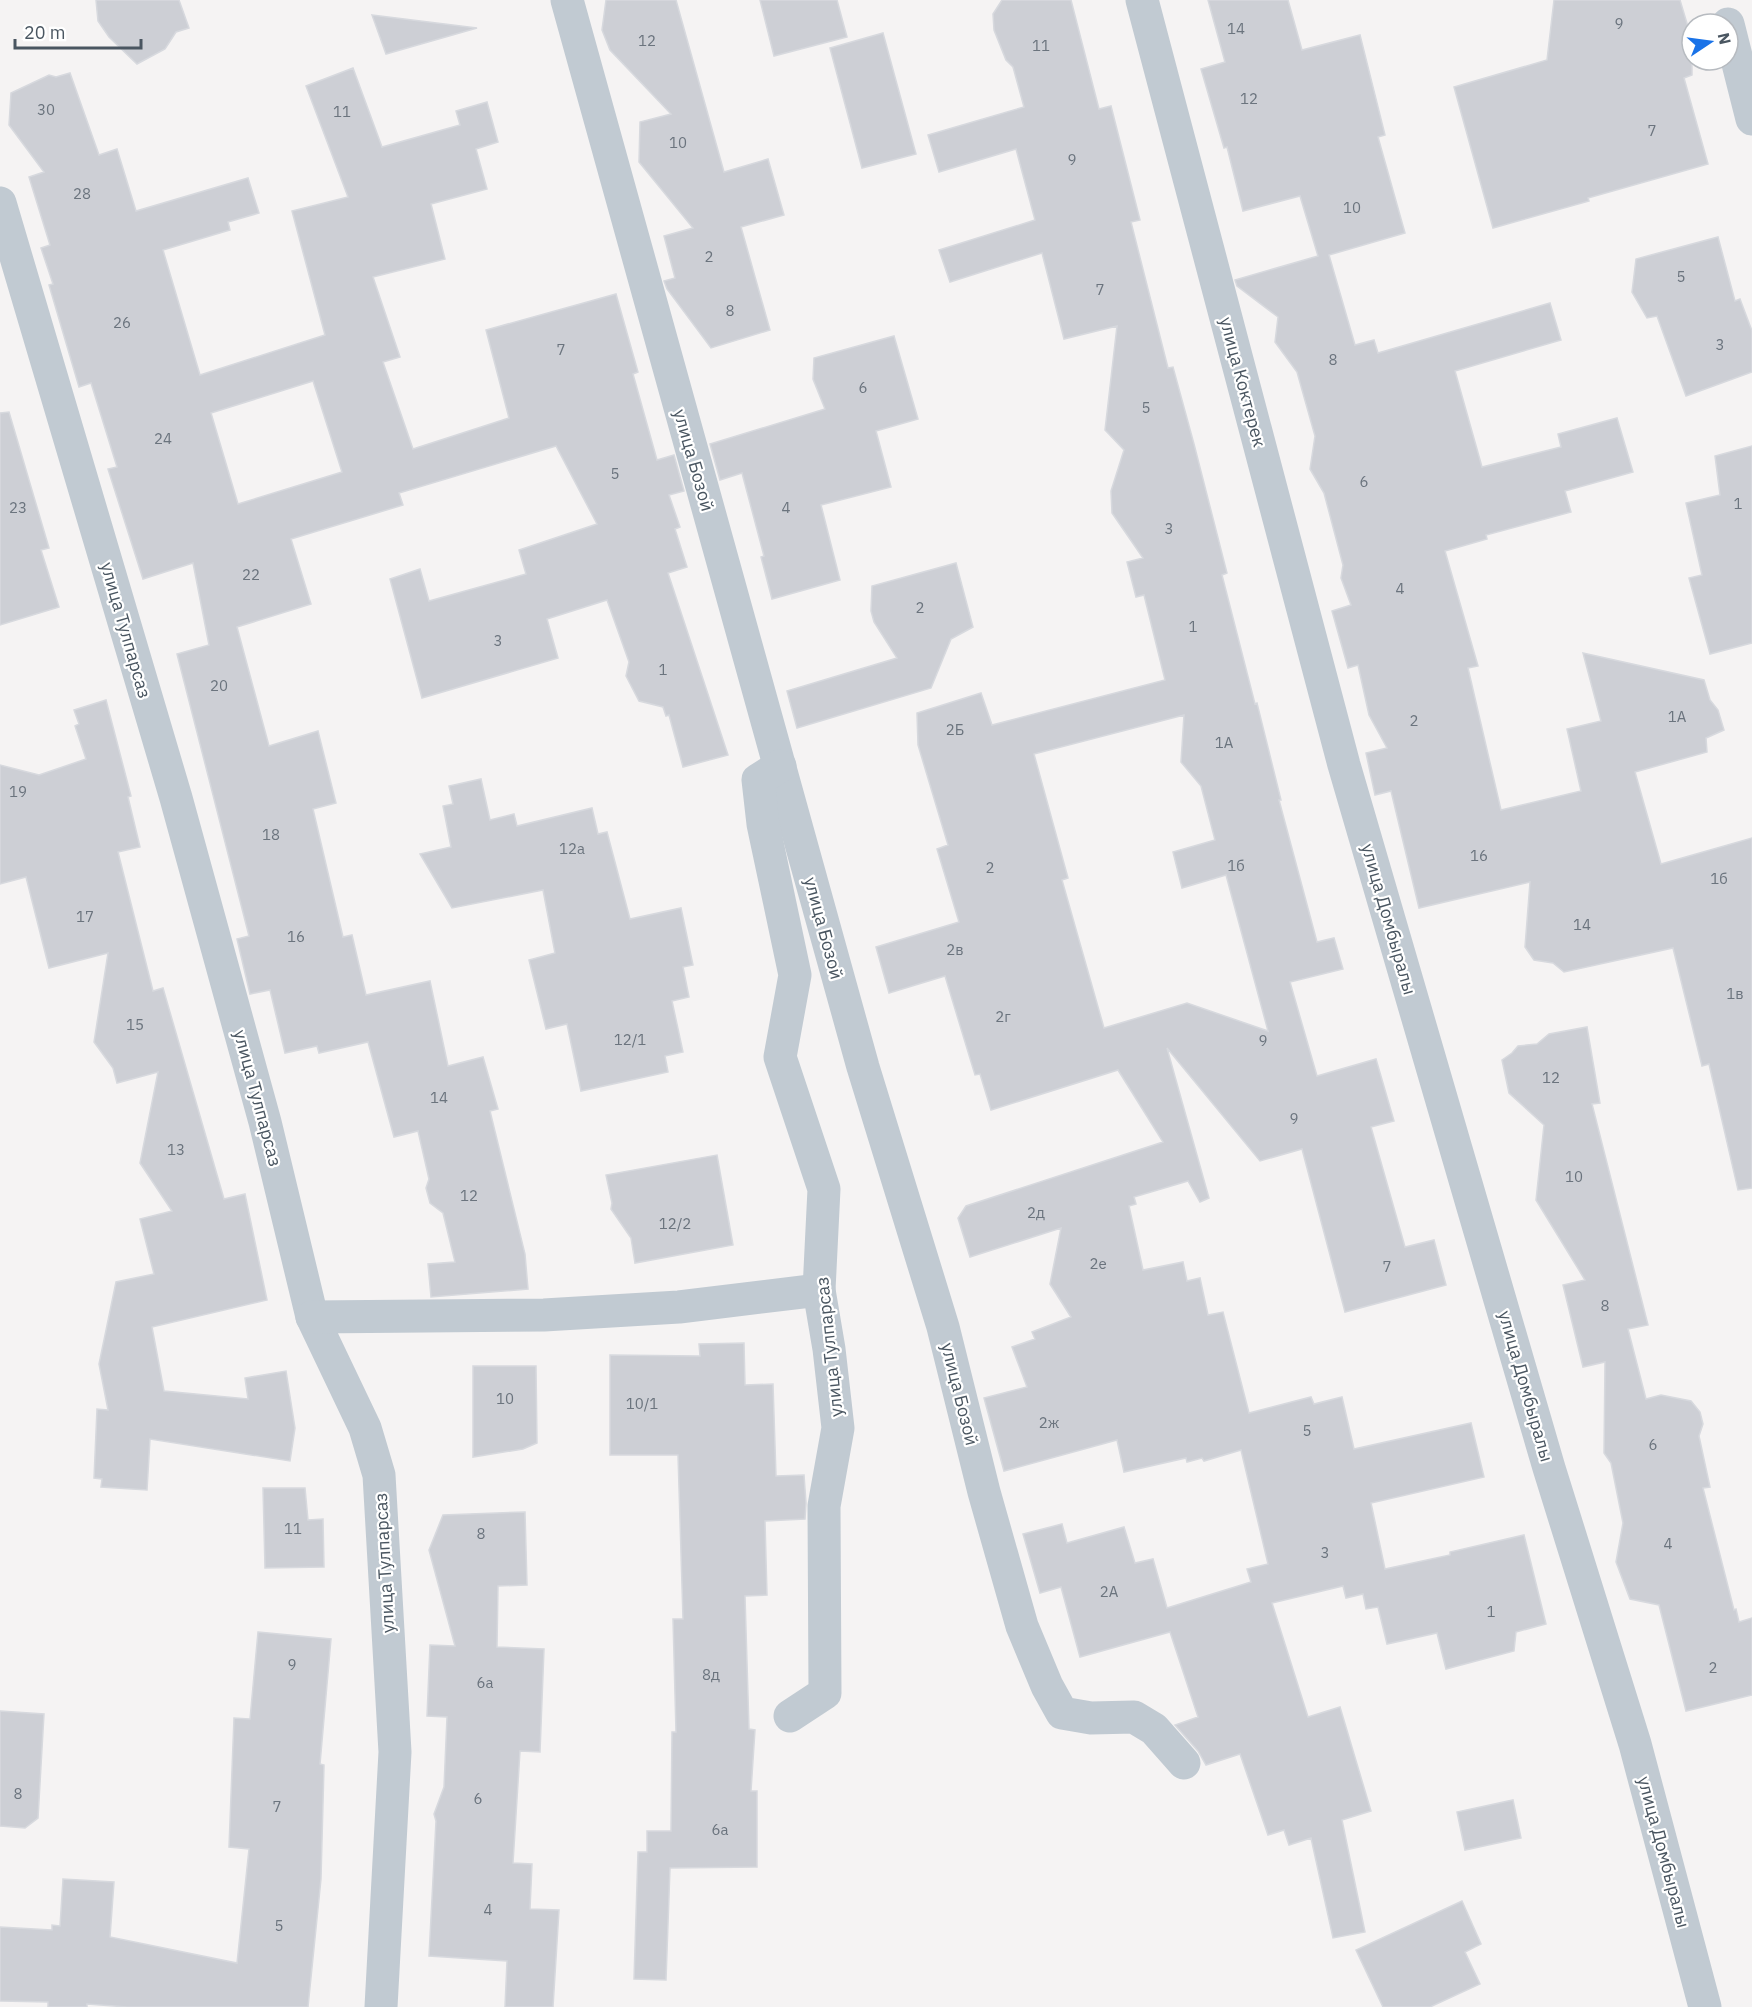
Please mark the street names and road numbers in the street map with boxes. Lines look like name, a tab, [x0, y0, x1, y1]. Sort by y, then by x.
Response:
street label: улица Коктерек	[1215, 314, 1271, 450]
street label: улица Бозой	[668, 406, 720, 514]
street label: улица Тулпарсаз	[96, 559, 156, 701]
street label: улица Домбыралы	[1356, 841, 1422, 997]
street label: улица Бозой	[799, 874, 849, 982]
street label: улица Тулпарсаз	[229, 1027, 287, 1169]
street label: улица Тулпарсаз	[810, 1276, 848, 1418]
street label: улица Домбыралы	[1493, 1308, 1559, 1464]
street label: улица Бозой	[936, 1340, 984, 1448]
street label: улица Тулпарсаз	[369, 1492, 399, 1634]
street label: улица Домбыралы	[1633, 1774, 1695, 1930]

